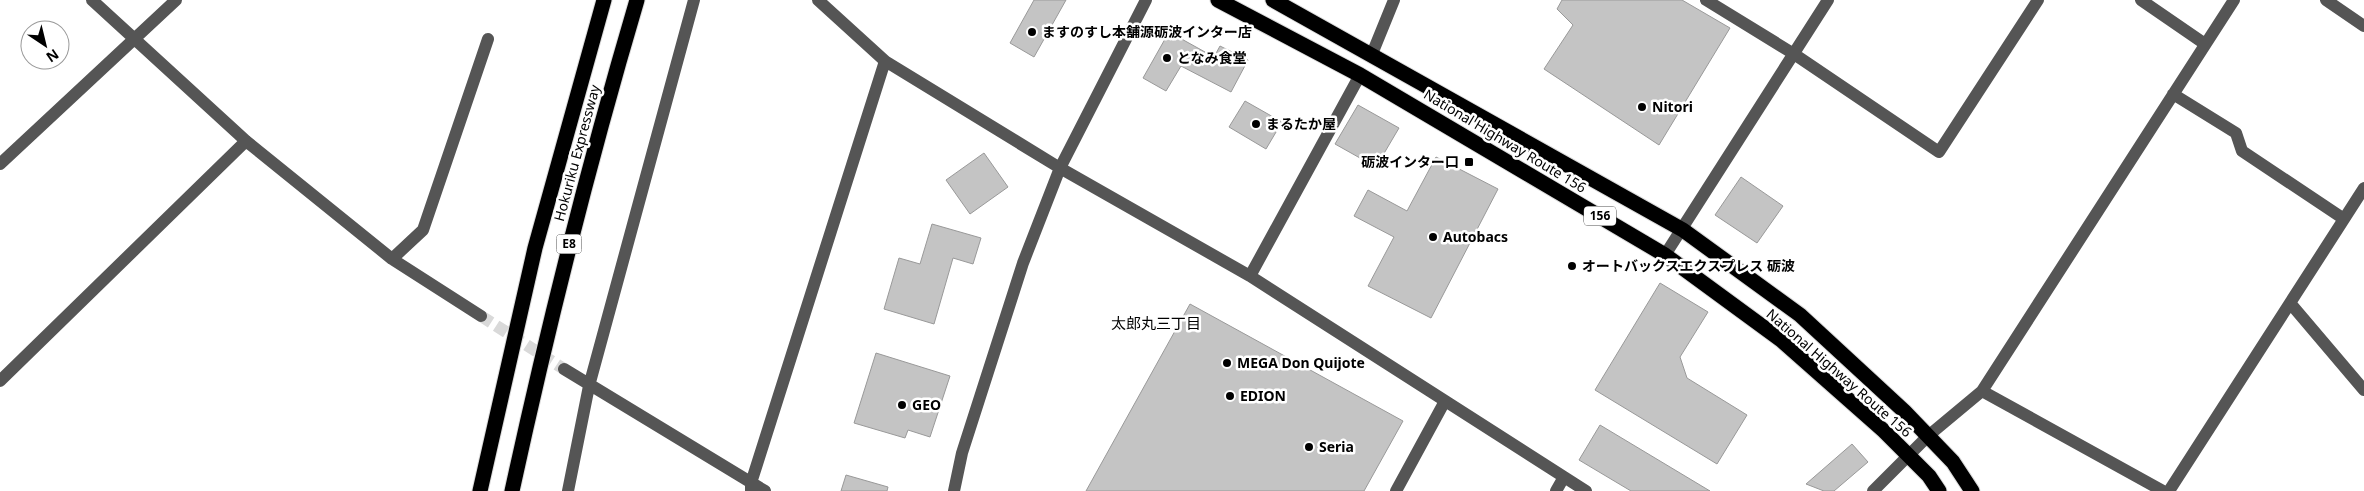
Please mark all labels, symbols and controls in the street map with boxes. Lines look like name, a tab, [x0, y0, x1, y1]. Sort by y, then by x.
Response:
north arrow	[20, 20, 70, 70]
place label: ますのすし本舗源砺波インター店	[1042, 22, 1252, 41]
marker: ますのすし本舗源砺波インター店	[1026, 26, 1038, 38]
text: N	[43, 45, 63, 67]
place label: となみ食堂	[1177, 48, 1247, 67]
marker: となみ食堂	[1161, 52, 1173, 64]
street label: Hokuriku Expressway	[549, 82, 604, 223]
street label: National Highway Route 156	[1420, 84, 1590, 197]
place label: Nitori	[1652, 97, 1693, 116]
marker: Nitori	[1636, 101, 1648, 113]
place label: まるたか屋	[1266, 114, 1336, 133]
marker: まるたか屋	[1250, 118, 1262, 130]
place label: 砺波インター口	[1361, 152, 1459, 171]
marker: 砺波インター口	[1463, 156, 1475, 168]
road number: 156	[1584, 207, 1616, 226]
place label: Autobacs	[1443, 227, 1508, 246]
marker: Autobacs	[1427, 231, 1439, 243]
road number: E8	[556, 234, 582, 253]
place label: オートバックスエクスプレス 砺波	[1582, 256, 1795, 275]
marker: オートバックスエクスプレス 砺波	[1566, 260, 1578, 272]
street label: National Highway Route 156	[1763, 304, 1916, 441]
district label: 太郎丸三丁目	[1111, 313, 1201, 333]
place label: MEGA Don Quijote	[1237, 353, 1365, 372]
marker: MEGA Don Quijote	[1221, 357, 1233, 369]
place label: EDION	[1240, 386, 1286, 405]
marker: EDION	[1224, 390, 1236, 402]
place label: GEO	[912, 395, 941, 414]
marker: GEO	[896, 399, 908, 411]
place label: Seria	[1319, 437, 1354, 456]
marker: Seria	[1303, 441, 1315, 453]

